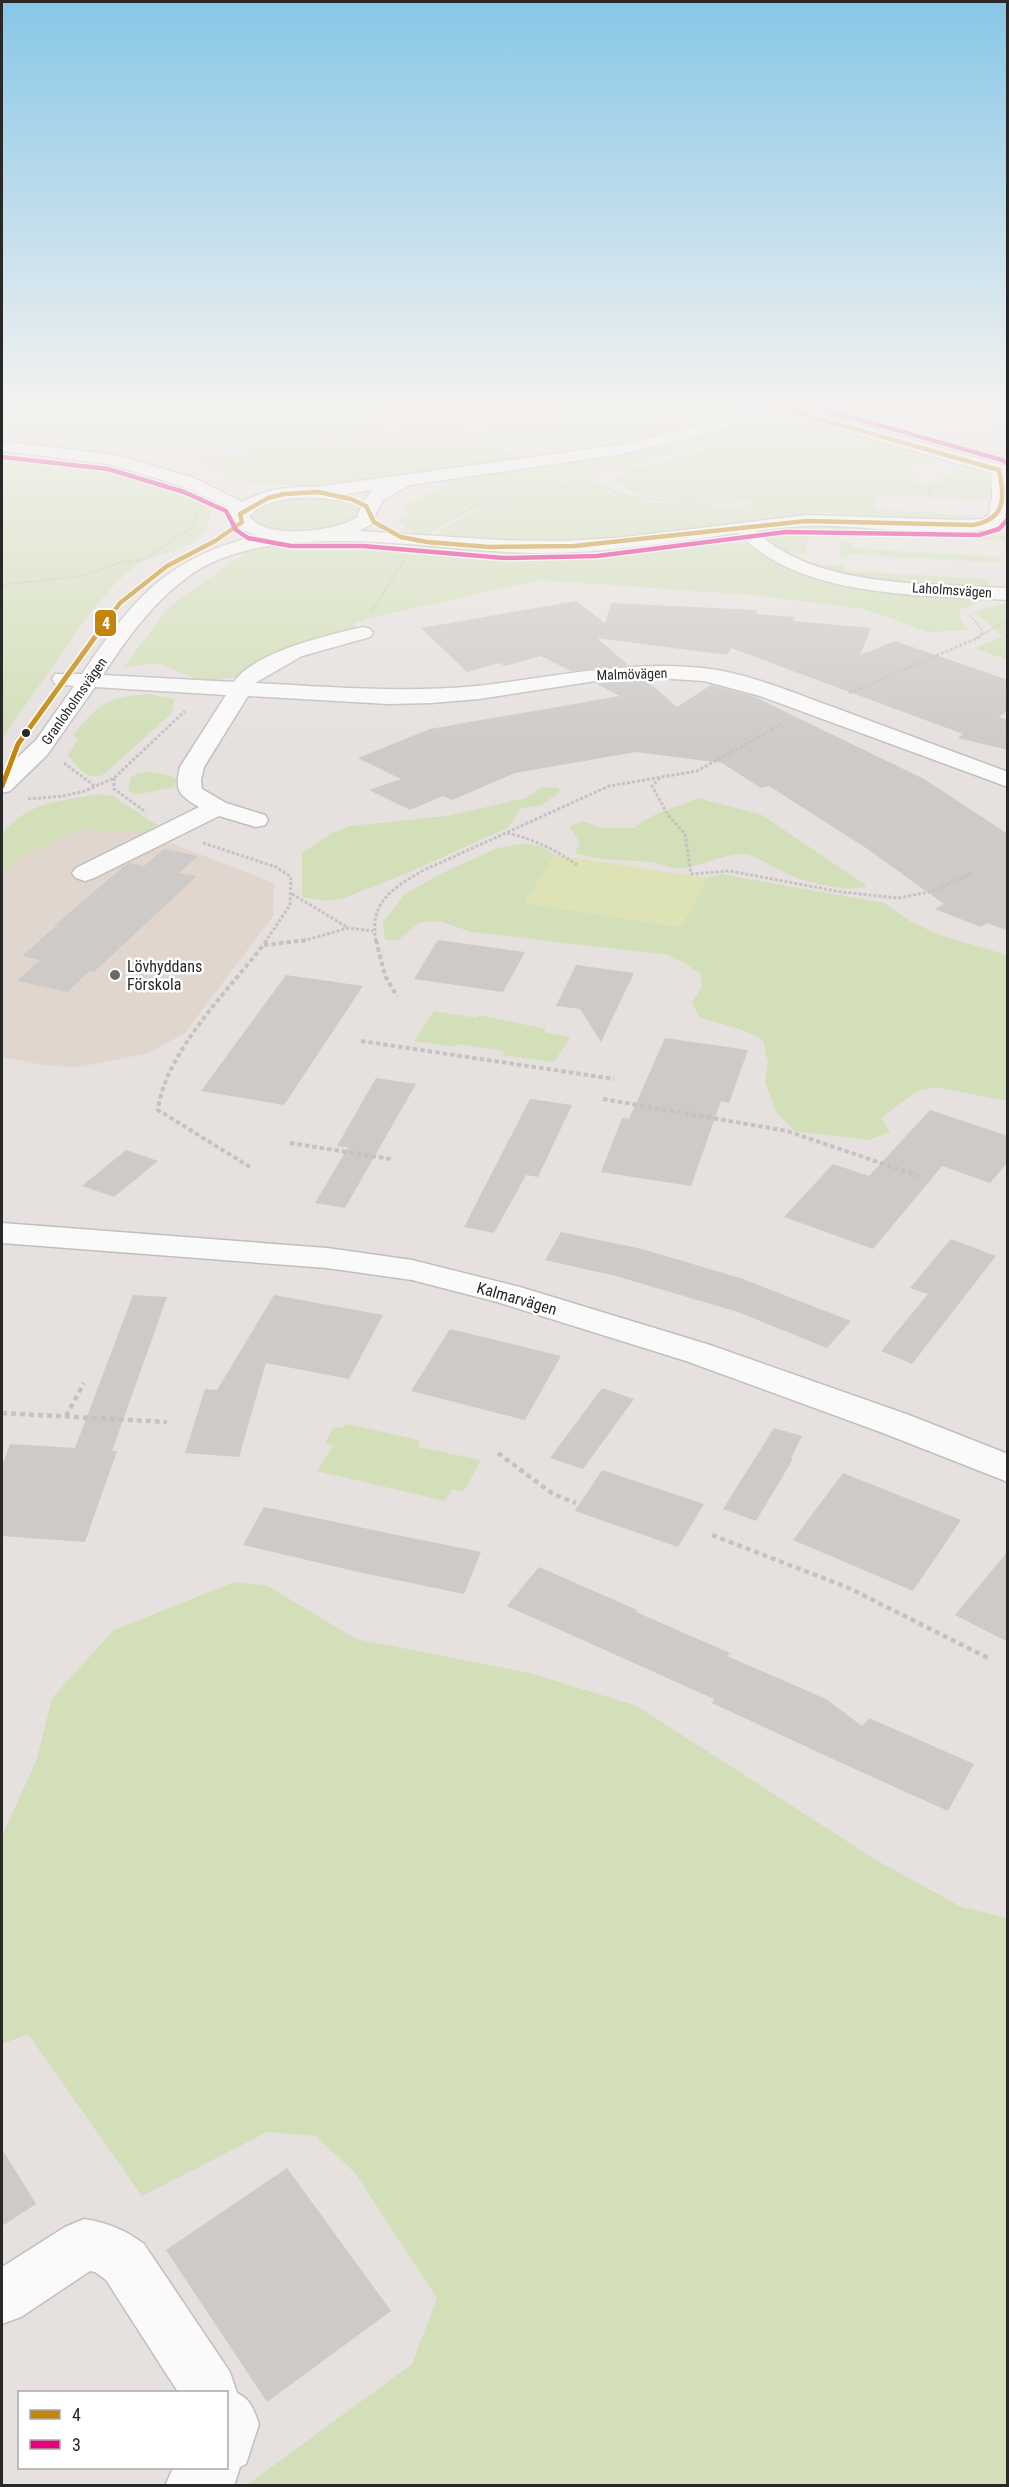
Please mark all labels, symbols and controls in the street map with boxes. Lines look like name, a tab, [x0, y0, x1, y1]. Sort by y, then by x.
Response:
street label: Laholmsvägen	[911, 579, 993, 601]
line badge: 4	[94, 609, 117, 637]
text: 4	[102, 614, 110, 633]
street label: Granloholmsvägen	[38, 654, 110, 748]
street label: Malmövägen	[596, 665, 668, 683]
unlabelled marker	[20, 727, 32, 739]
place label: Lövhyddans Förskola	[127, 957, 202, 994]
marker: Lövhyddans Förskola	[108, 968, 122, 982]
street label: Kalmarvägen	[475, 1278, 559, 1319]
legend	[18, 2391, 228, 2469]
text: 4	[72, 2404, 81, 2425]
text: 3	[72, 2434, 81, 2455]

